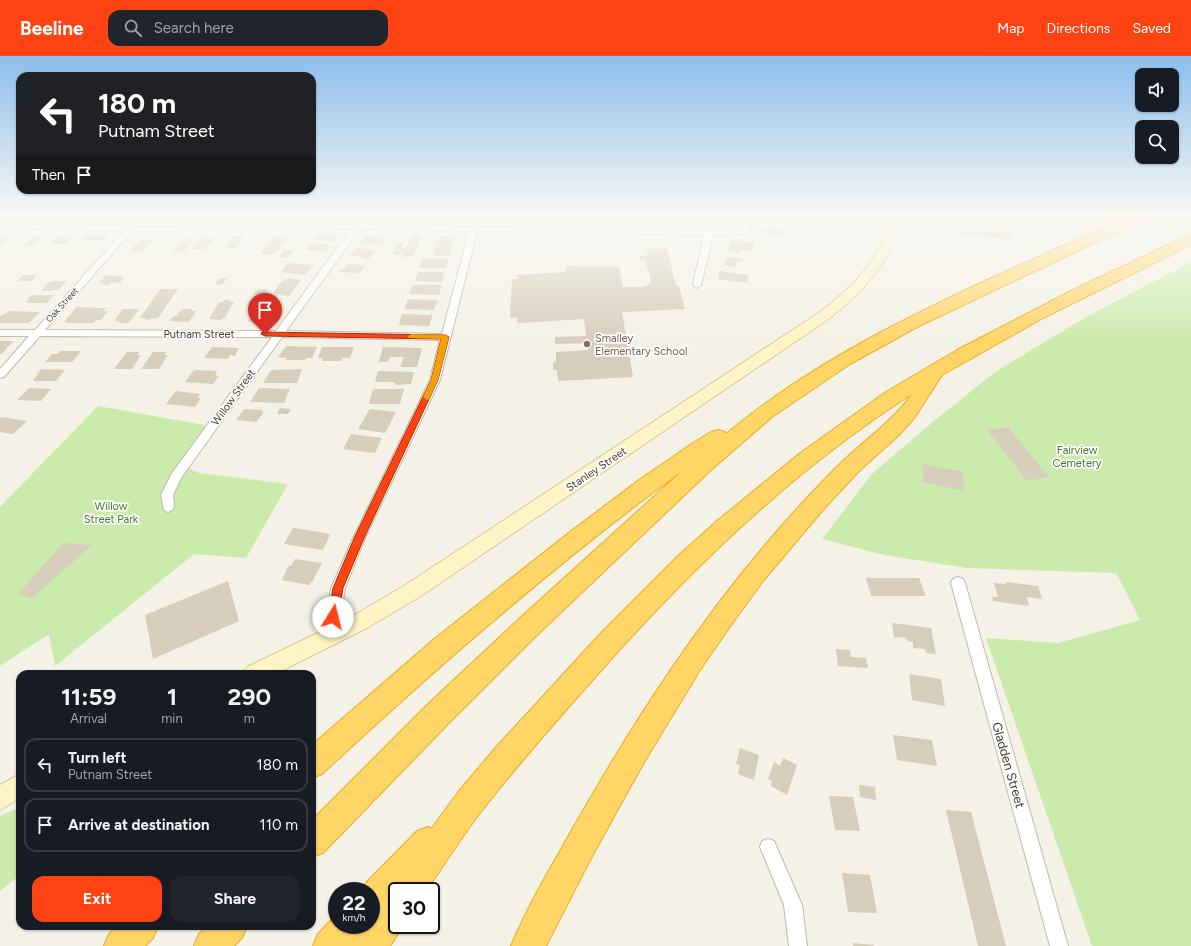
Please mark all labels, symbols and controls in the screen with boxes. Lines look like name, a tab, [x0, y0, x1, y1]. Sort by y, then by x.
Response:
search box	[108, 10, 388, 46]
text: Beeline	[20, 17, 84, 40]
icon: search	[122, 17, 144, 39]
text: Search here	[154, 19, 234, 37]
text: Map	[997, 20, 1025, 37]
text: Directions	[1047, 20, 1110, 37]
text: Saved	[1132, 20, 1171, 37]
map controls	[1135, 68, 1179, 164]
button: sound	[1135, 68, 1179, 112]
text: 180 m	[98, 86, 176, 120]
icon: left	[32, 88, 84, 140]
text: Putnam Street	[98, 120, 215, 142]
button: search	[1135, 120, 1179, 164]
icon: arrive	[73, 164, 95, 186]
text: Then	[32, 166, 65, 184]
street label: Oak Street	[43, 284, 81, 324]
pin	[248, 293, 282, 334]
icon: arrive	[254, 299, 276, 321]
street label: Putnam Street	[163, 328, 235, 341]
place label: Smalley Elementary School	[595, 332, 687, 358]
marker: Smalley Elementary School	[582, 339, 592, 349]
street label: Willow Street	[209, 367, 258, 428]
street label: Stanley Street	[564, 444, 629, 494]
park label: Fairview Cemetery	[1053, 444, 1102, 470]
park label: Willow Street Park	[84, 500, 139, 526]
position arrow	[312, 596, 354, 638]
text: 11:59	[61, 682, 116, 711]
text: 1	[167, 682, 177, 711]
text: 290	[228, 682, 271, 711]
text: Arrival	[70, 711, 107, 726]
text: min	[161, 711, 183, 726]
text: m	[244, 711, 255, 726]
street label: Gladden Street	[989, 720, 1028, 810]
text: Turn left	[68, 749, 126, 767]
icon: left	[34, 754, 56, 776]
text: 180 m	[257, 756, 298, 774]
text: Putnam Street	[68, 767, 152, 782]
icon: arrive	[34, 814, 56, 836]
text: Arrive at destination	[68, 816, 209, 834]
text: 110 m	[260, 816, 298, 834]
button: Exit	[32, 876, 162, 922]
button: Share	[170, 876, 300, 922]
speed limit sign: 30	[388, 882, 440, 934]
text: 22	[342, 891, 366, 915]
text: km/h	[343, 911, 365, 924]

